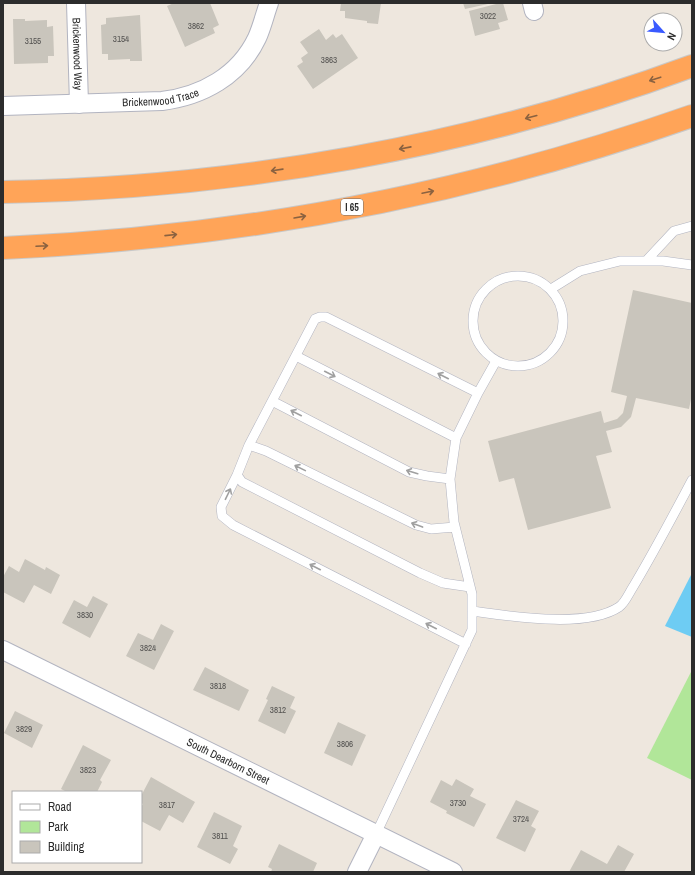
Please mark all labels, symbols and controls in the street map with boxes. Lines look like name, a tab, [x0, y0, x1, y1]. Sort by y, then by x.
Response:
house number: 3022	[480, 10, 496, 22]
north arrow	[643, 12, 683, 52]
street label: Brickenwood Way	[69, 18, 86, 91]
house number: 3862	[188, 20, 204, 32]
text: N	[664, 30, 680, 43]
house number: 3154	[113, 33, 129, 45]
house number: 3155	[25, 35, 41, 47]
house number: 3863	[321, 54, 337, 66]
one-way arrow	[649, 76, 662, 83]
street label: Brickenwood Trace	[122, 85, 201, 109]
one-way arrow	[525, 114, 538, 122]
one-way arrow	[398, 144, 411, 152]
one-way arrow	[271, 166, 284, 174]
one-way arrow	[421, 188, 434, 196]
road number: I 65	[341, 199, 363, 215]
one-way arrow	[293, 213, 306, 221]
one-way arrow	[164, 231, 177, 239]
one-way arrow	[35, 242, 48, 249]
one-way arrow	[324, 371, 336, 378]
one-way arrow	[438, 372, 450, 379]
one-way arrow	[291, 409, 303, 416]
one-way arrow	[295, 464, 307, 471]
one-way arrow	[406, 468, 419, 475]
one-way arrow	[225, 488, 232, 500]
one-way arrow	[411, 521, 424, 528]
one-way arrow	[309, 563, 321, 570]
house number: 3830	[77, 609, 93, 621]
one-way arrow	[425, 622, 437, 629]
house number: 3824	[140, 642, 156, 654]
house number: 3818	[210, 680, 226, 692]
house number: 3812	[270, 704, 286, 716]
house number: 3829	[16, 723, 32, 735]
street label: South Dearborn Street	[184, 735, 272, 788]
house number: 3806	[337, 738, 353, 750]
house number: 3823	[80, 764, 96, 776]
legend	[12, 791, 142, 863]
house number: 3730	[450, 797, 466, 809]
text: Road	[48, 799, 72, 815]
house number: 3817	[159, 799, 175, 811]
house number: 3724	[513, 813, 529, 825]
text: Park	[48, 819, 68, 835]
house number: 3811	[212, 830, 228, 842]
text: Building	[48, 839, 85, 855]

